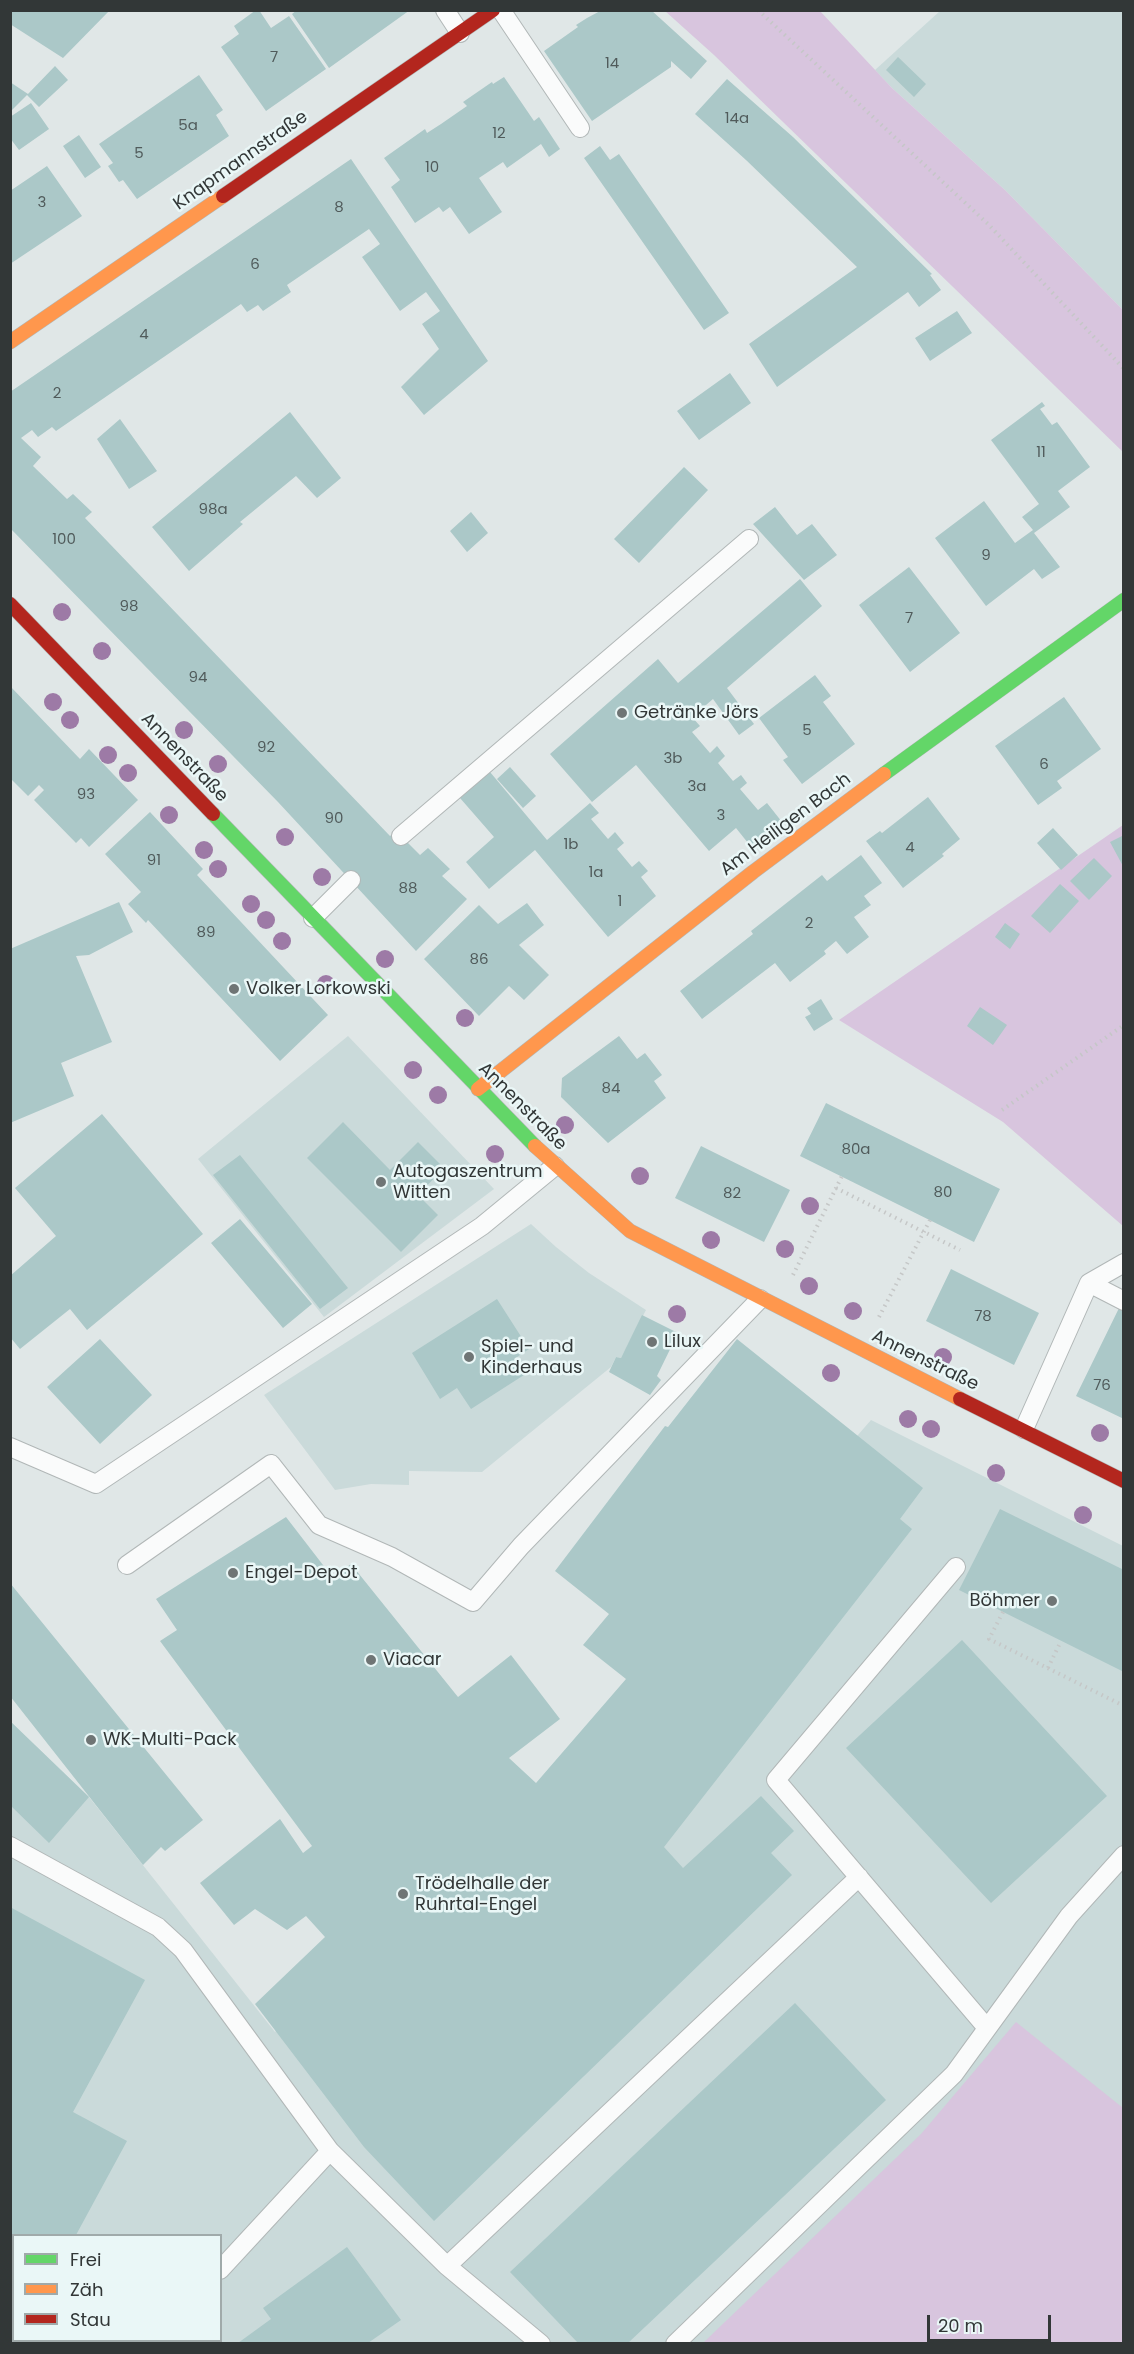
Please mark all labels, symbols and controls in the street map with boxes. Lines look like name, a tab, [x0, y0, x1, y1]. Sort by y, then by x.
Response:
house number: 7	[270, 49, 278, 67]
house number: 14	[605, 55, 619, 73]
street label: Knapmannstraße	[170, 107, 312, 215]
house number: 14a	[725, 110, 749, 128]
house number: 5a	[178, 117, 198, 135]
house number: 12	[492, 125, 506, 143]
house number: 5	[134, 145, 144, 163]
house number: 10	[425, 159, 439, 177]
house number: 3	[38, 194, 46, 212]
house number: 8	[334, 199, 344, 217]
house number: 6	[250, 256, 260, 274]
house number: 4	[139, 326, 149, 344]
house number: 2	[53, 385, 61, 403]
house number: 11	[1036, 444, 1046, 462]
house number: 98a	[198, 501, 228, 519]
house number: 100	[52, 531, 76, 549]
house number: 9	[981, 547, 991, 565]
house number: 98	[120, 598, 138, 616]
house number: 7	[905, 610, 913, 628]
house number: 94	[189, 669, 207, 687]
place label: Getränke Jörs	[634, 702, 759, 724]
marker: Getränke Jörs	[615, 706, 629, 720]
street label: Annenstraße	[136, 709, 232, 807]
house number: 5	[802, 722, 812, 740]
house number: 92	[257, 739, 275, 757]
house number: 3b	[664, 750, 682, 768]
house number: 6	[1039, 756, 1049, 774]
street label: Am Heiligen Bach	[717, 769, 855, 881]
house number: 3a	[688, 778, 706, 796]
house number: 93	[77, 786, 95, 804]
house number: 3	[717, 807, 725, 825]
house number: 90	[325, 810, 343, 828]
house number: 1b	[564, 836, 578, 854]
house number: 4	[905, 839, 915, 857]
house number: 91	[147, 852, 161, 870]
house number: 1a	[589, 864, 603, 882]
house number: 88	[399, 880, 417, 898]
house number: 1	[618, 893, 622, 911]
house number: 2	[805, 915, 813, 933]
house number: 89	[197, 924, 215, 942]
house number: 86	[470, 951, 488, 969]
place label: Volker Lorkowski	[246, 978, 391, 1000]
marker: Volker Lorkowski	[227, 982, 241, 996]
street label: Annenstraße	[473, 1058, 571, 1156]
house number: 84	[602, 1080, 620, 1098]
house number: 80a	[841, 1141, 871, 1159]
place label: Autogaszentrum Witten	[393, 1161, 543, 1204]
marker: Autogaszentrum Witten	[374, 1175, 388, 1189]
house number: 80	[934, 1184, 952, 1202]
house number: 82	[723, 1185, 741, 1203]
house number: 78	[974, 1308, 992, 1326]
street label: Annenstraße	[868, 1326, 982, 1396]
place label: Lilux	[664, 1331, 701, 1353]
marker: Lilux	[645, 1335, 659, 1349]
place label: Spiel- und Kinderhaus	[481, 1336, 582, 1378]
marker: Spiel- und Kinderhaus	[462, 1350, 476, 1364]
house number: 76	[1093, 1377, 1111, 1395]
place label: Engel-Depot	[245, 1562, 358, 1584]
marker: Engel-Depot	[226, 1566, 240, 1580]
place label: Böhmer	[970, 1590, 1040, 1612]
marker: Böhmer	[1045, 1594, 1059, 1608]
place label: Viacar	[383, 1649, 442, 1671]
marker: Viacar	[364, 1653, 378, 1667]
place label: WK-Multi-Pack	[103, 1729, 236, 1751]
marker: WK-Multi-Pack	[84, 1733, 98, 1747]
place label: Trödelhalle der Ruhrtal-Engel	[415, 1873, 549, 1916]
marker: Trödelhalle der Ruhrtal-Engel	[396, 1887, 410, 1901]
legend	[12, 2234, 222, 2342]
text: Frei	[70, 2247, 101, 2272]
text: Zäh	[70, 2277, 103, 2302]
scale bar	[930, 2303, 1054, 2341]
text: Stau	[70, 2307, 111, 2332]
text: 20 m	[938, 2313, 983, 2338]

